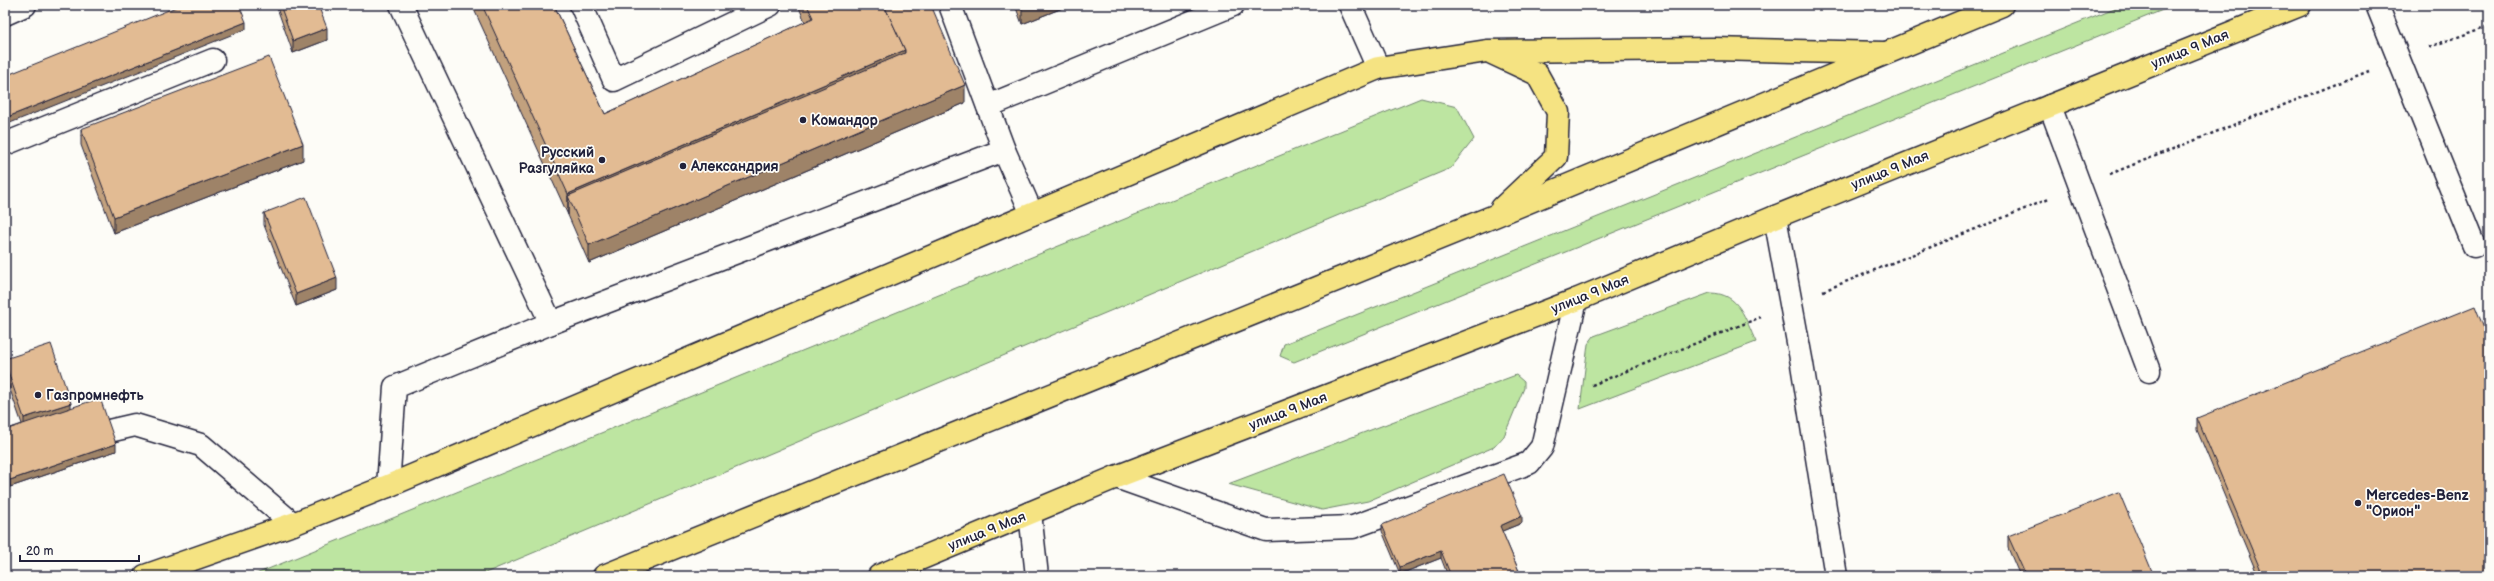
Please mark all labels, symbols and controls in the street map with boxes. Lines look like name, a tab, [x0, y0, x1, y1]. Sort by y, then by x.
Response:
street label: улица 9 Мая	[2149, 26, 2231, 72]
place label: Командор	[811, 112, 878, 129]
marker: Командор	[798, 115, 808, 125]
place label: Русский Разгуляйка	[518, 144, 595, 177]
street label: улица 9 Мая	[1849, 147, 1931, 193]
marker: Русский Разгуляйка	[597, 155, 607, 165]
place label: Александрия	[690, 158, 779, 175]
marker: Александрия	[678, 161, 688, 171]
street label: улица 9 Мая	[1549, 271, 1631, 317]
place label: Газпромнефть	[46, 387, 144, 404]
street label: улица 9 Мая	[1247, 388, 1330, 434]
marker: Газпромнефть	[33, 390, 43, 400]
place label: Mercedes-Benz "Орион"	[2366, 487, 2469, 520]
marker: Mercedes-Benz "Орион"	[2353, 498, 2363, 508]
street label: улица 9 Мая	[946, 508, 1028, 554]
scale bar	[20, 537, 139, 563]
text: 20 m	[26, 544, 53, 559]

